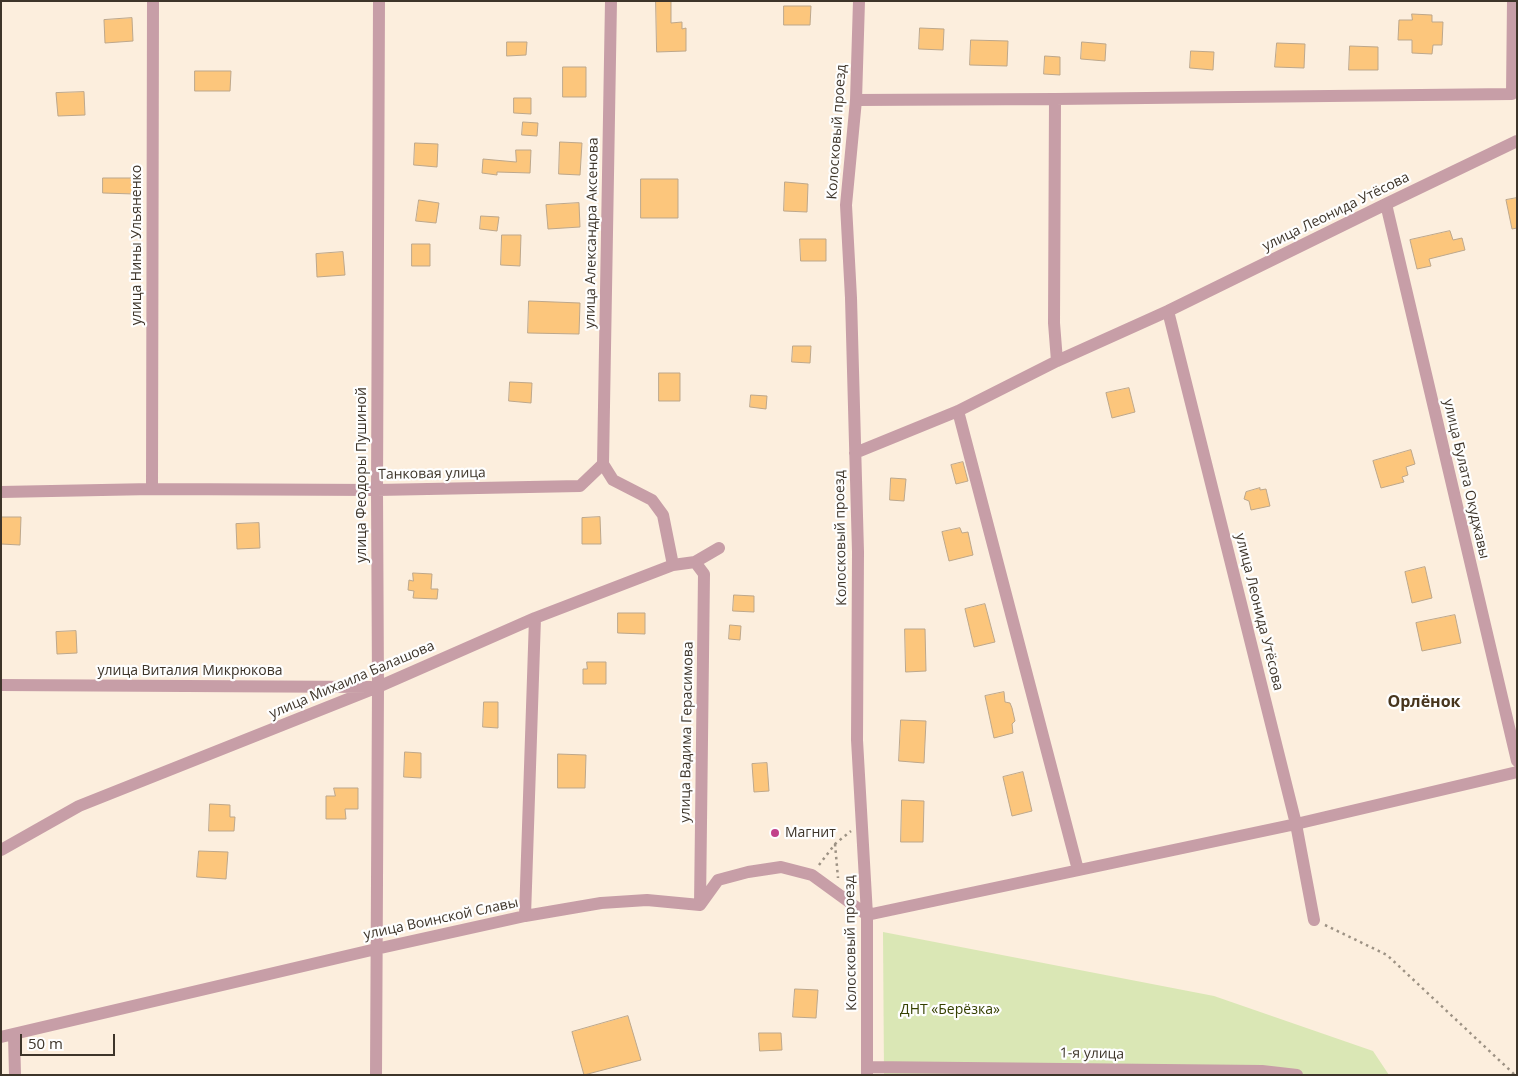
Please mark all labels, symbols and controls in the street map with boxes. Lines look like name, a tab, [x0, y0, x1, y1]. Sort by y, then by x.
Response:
street label: Колосковый проезд	[824, 64, 850, 200]
street label: улица Александра Аксенова	[582, 137, 602, 329]
street label: улица Нины Ульяненко	[129, 165, 145, 325]
street label: улица Леонида Утёсова	[1260, 169, 1412, 255]
street label: улица Феодоры Пушиной	[354, 387, 370, 563]
street label: улица Булата Окуджавы	[1439, 397, 1493, 561]
street label: Танковая улица	[378, 465, 486, 483]
street label: Колосковый проезд	[831, 470, 851, 606]
street label: улица Леонида Утёсова	[1231, 532, 1287, 692]
street label: улица Михаила Балашова	[267, 638, 437, 722]
street label: улица Вадима Герасимова	[677, 641, 697, 823]
street label: улица Виталия Микрюкова	[97, 663, 283, 679]
district label: Орлёнок	[1387, 692, 1461, 712]
place label: Магнит	[785, 825, 836, 841]
marker: Магнит	[769, 827, 781, 839]
street label: Колосковый проезд	[841, 875, 861, 1011]
street label: улица Воинской Славы	[362, 894, 520, 944]
park label: ДНТ «Берёзка»	[900, 1002, 1000, 1018]
scale bar	[22, 1024, 118, 1056]
text: 50 m	[28, 1033, 63, 1053]
street label: 1-я улица	[1060, 1045, 1124, 1063]

